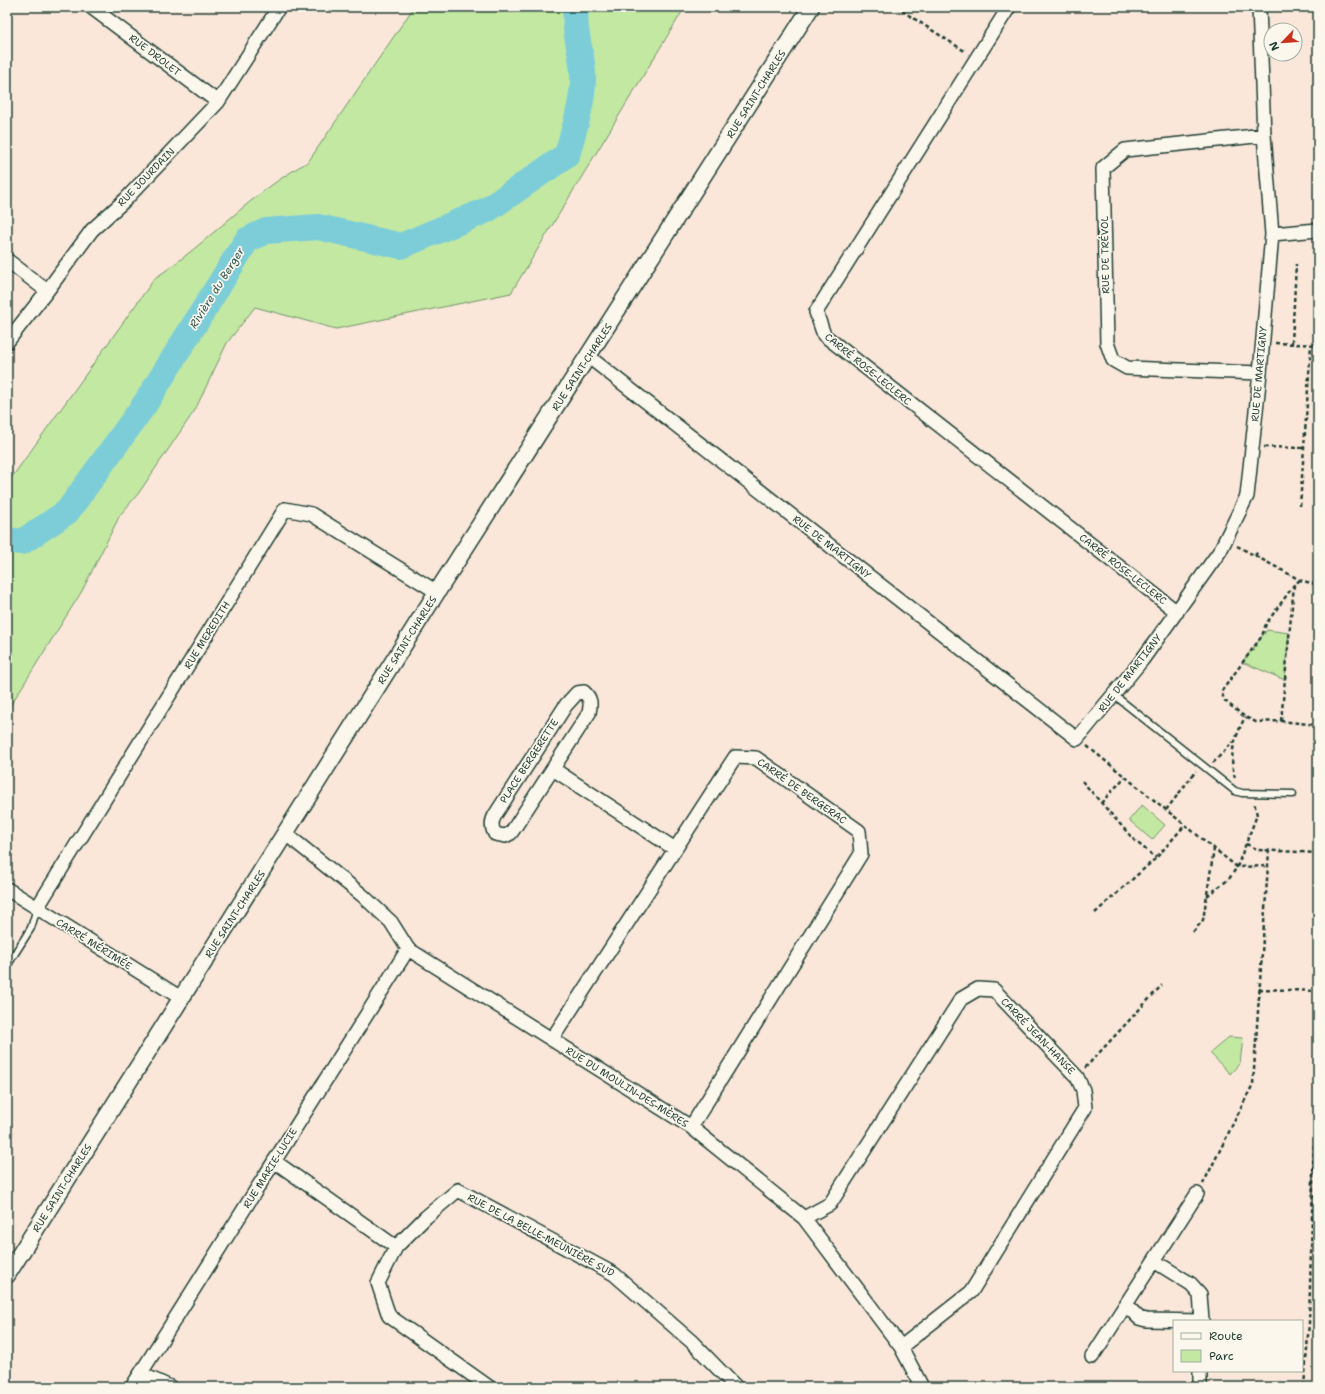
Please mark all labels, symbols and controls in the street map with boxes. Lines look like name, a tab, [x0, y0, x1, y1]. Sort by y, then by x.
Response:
north arrow	[1263, 22, 1303, 62]
street label: RUE DROLET	[127, 31, 183, 79]
text: N	[1266, 39, 1283, 53]
street label: RUE SAINT-CHARLES	[724, 47, 789, 141]
street label: RUE JOURDAIN	[115, 145, 177, 209]
street label: RUE DE TRÉVOL	[1098, 216, 1112, 294]
water label: Rivière du Berger	[186, 244, 248, 331]
street label: RUE SAINT-CHARLES	[549, 321, 615, 413]
street label: RUE DE MARTIGNY	[1248, 326, 1270, 422]
street label: CARRÉ ROSE-LECLERC	[822, 330, 914, 408]
street label: RUE DE MARTIGNY	[790, 512, 874, 582]
street label: CARRÉ ROSE-LECLERC	[1077, 531, 1169, 607]
street label: RUE SAINT-CHARLES	[375, 593, 440, 687]
street label: RUE MEREDITH	[181, 599, 233, 671]
street label: RUE DE MARTIGNY	[1095, 631, 1165, 715]
street label: PLACE BERGERETTE	[497, 716, 561, 806]
street label: CARRÉ DE BERGERAC	[755, 755, 849, 827]
street label: RUE SAINT-CHARLES	[202, 868, 268, 960]
street label: CARRÉ MÉRIMÉE	[54, 915, 134, 973]
street label: CARRÉ JEAN-HANSE	[998, 995, 1078, 1077]
street label: RUE DU MOULIN-DES-MÈRES	[563, 1044, 691, 1130]
street label: RUE MARIE-LUCIE	[240, 1125, 300, 1211]
street label: RUE SAINT-CHARLES	[30, 1141, 95, 1235]
street label: RUE DE LA BELLE-MEUNIÈRE SUD	[465, 1191, 617, 1280]
legend	[1173, 1320, 1303, 1372]
text: Route	[1209, 1328, 1243, 1344]
text: Parc	[1209, 1348, 1234, 1364]

